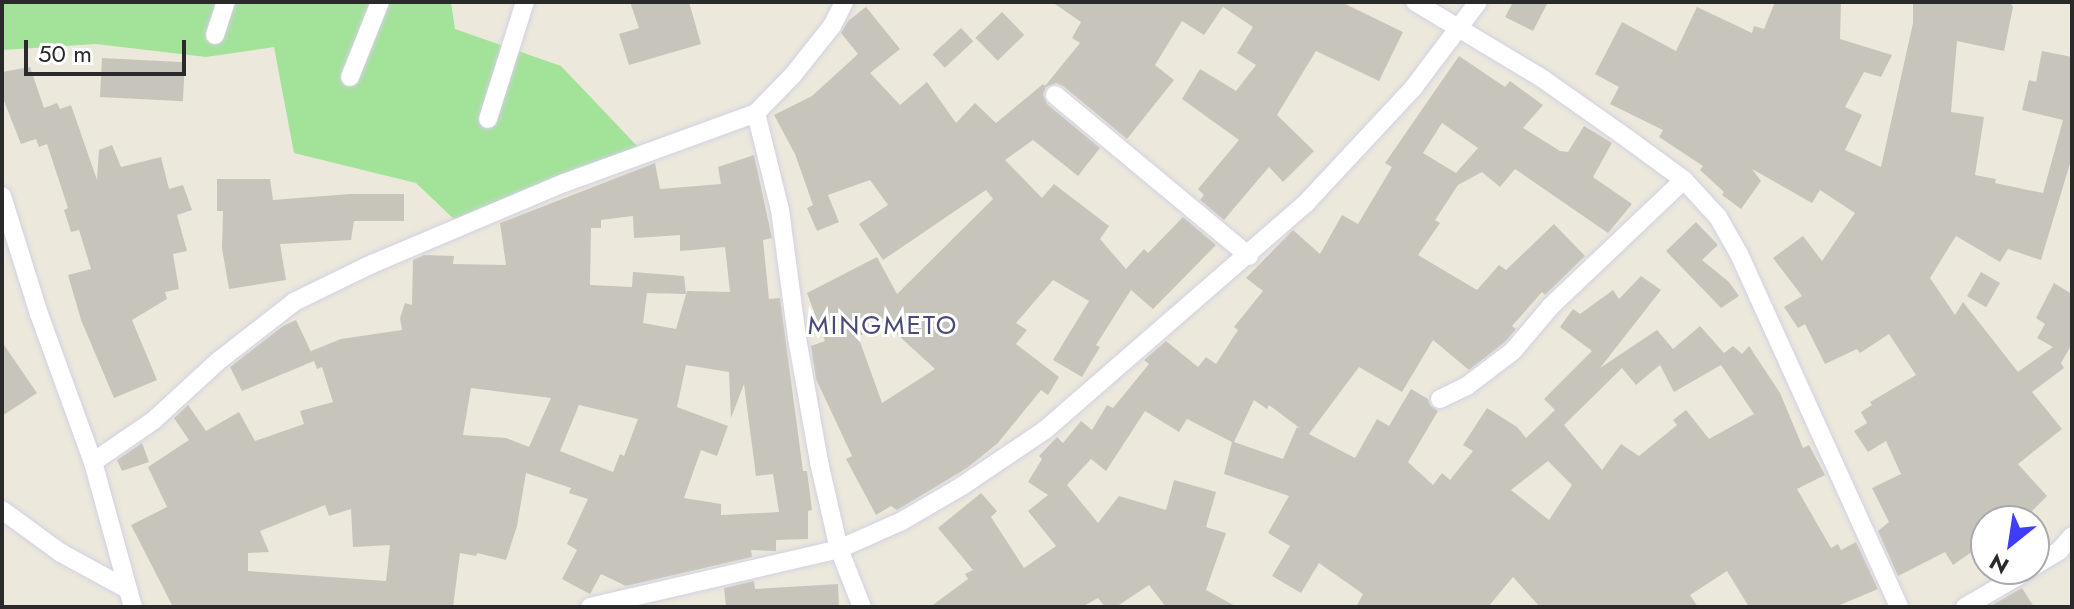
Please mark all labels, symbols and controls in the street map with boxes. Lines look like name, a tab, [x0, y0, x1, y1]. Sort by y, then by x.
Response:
scale bar	[28, 24, 190, 74]
text: 50 m	[38, 36, 92, 71]
district label: MINGMETO	[808, 310, 958, 342]
north arrow	[1970, 505, 2050, 585]
text: N	[1983, 546, 2015, 582]

